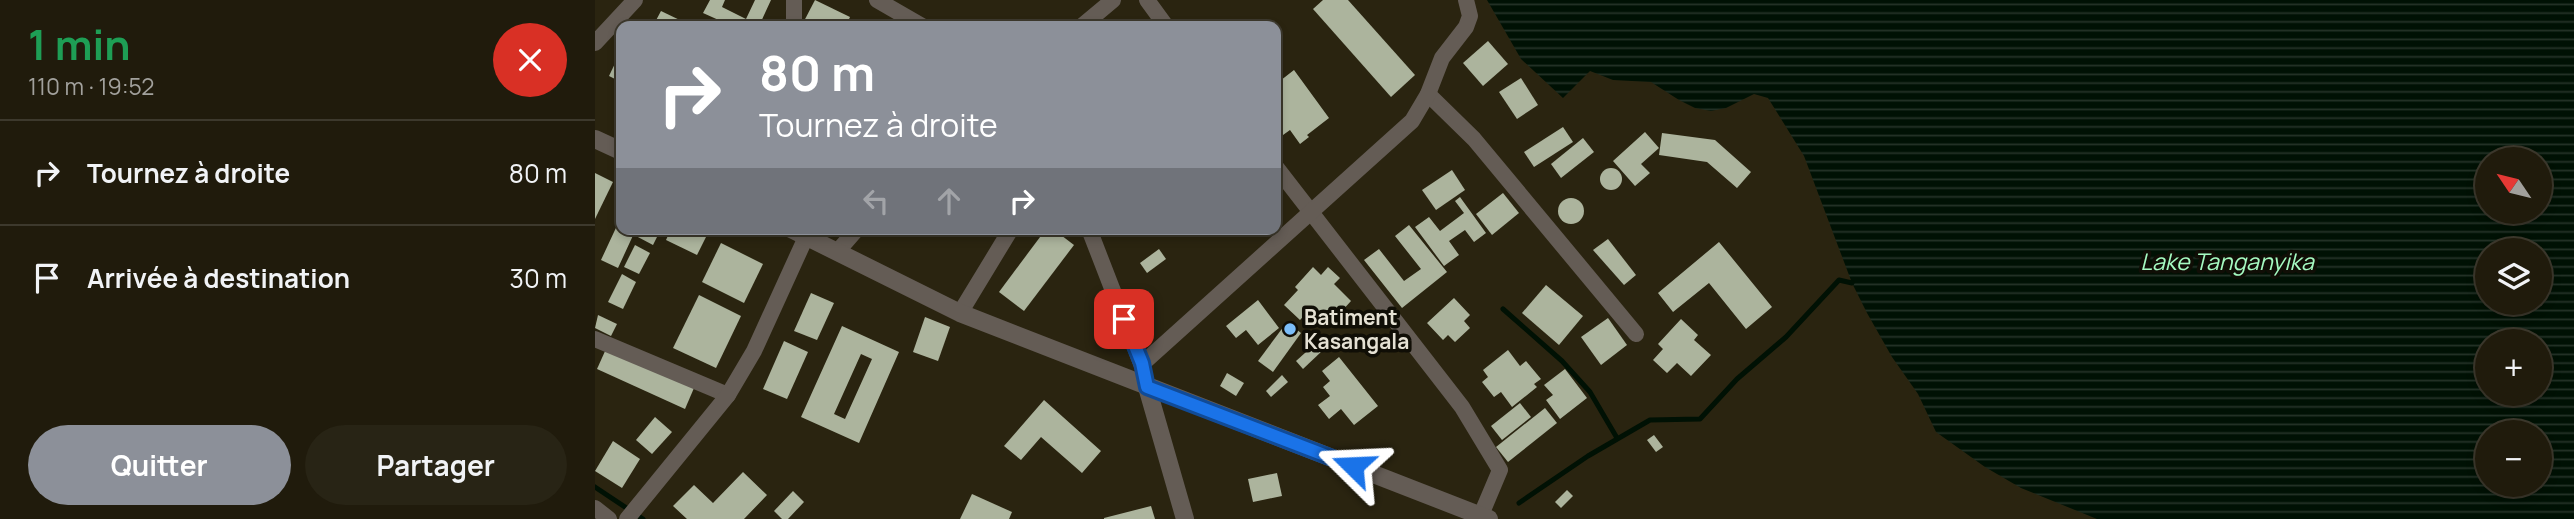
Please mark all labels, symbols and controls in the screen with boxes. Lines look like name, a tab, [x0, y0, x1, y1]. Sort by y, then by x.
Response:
text: 1 min	[28, 15, 131, 73]
button: close	[493, 23, 567, 97]
text: 80 m	[759, 39, 875, 106]
icon: right	[644, 49, 735, 140]
text: 110 m · 19:52	[28, 70, 154, 102]
text: Tournez à droite	[759, 103, 998, 147]
north arrow	[2475, 147, 2551, 224]
map controls	[2475, 147, 2552, 497]
icon: right	[28, 154, 66, 192]
text: Tournez à droite	[87, 155, 290, 191]
text: 80 m	[509, 155, 567, 191]
icon: left	[857, 182, 895, 220]
icon: ahead	[930, 182, 968, 220]
icon: right	[1003, 182, 1041, 220]
button: layers	[2475, 238, 2552, 315]
water label: Lake Tanganyika	[2140, 245, 2315, 277]
icon: arrive	[28, 259, 66, 297]
text: Arrivée à destination	[87, 260, 350, 296]
text: 30 m	[510, 260, 567, 296]
pin	[1094, 289, 1154, 349]
icon: arrive	[1105, 300, 1143, 338]
place label: Batiment Kasangala	[1304, 303, 1409, 355]
marker: Batiment Kasangala	[1282, 321, 1298, 337]
button: +	[2475, 329, 2552, 406]
button: −	[2475, 420, 2552, 497]
button: Quitter	[28, 425, 291, 505]
button: Partager	[305, 425, 567, 505]
position arrow	[1316, 429, 1390, 503]

